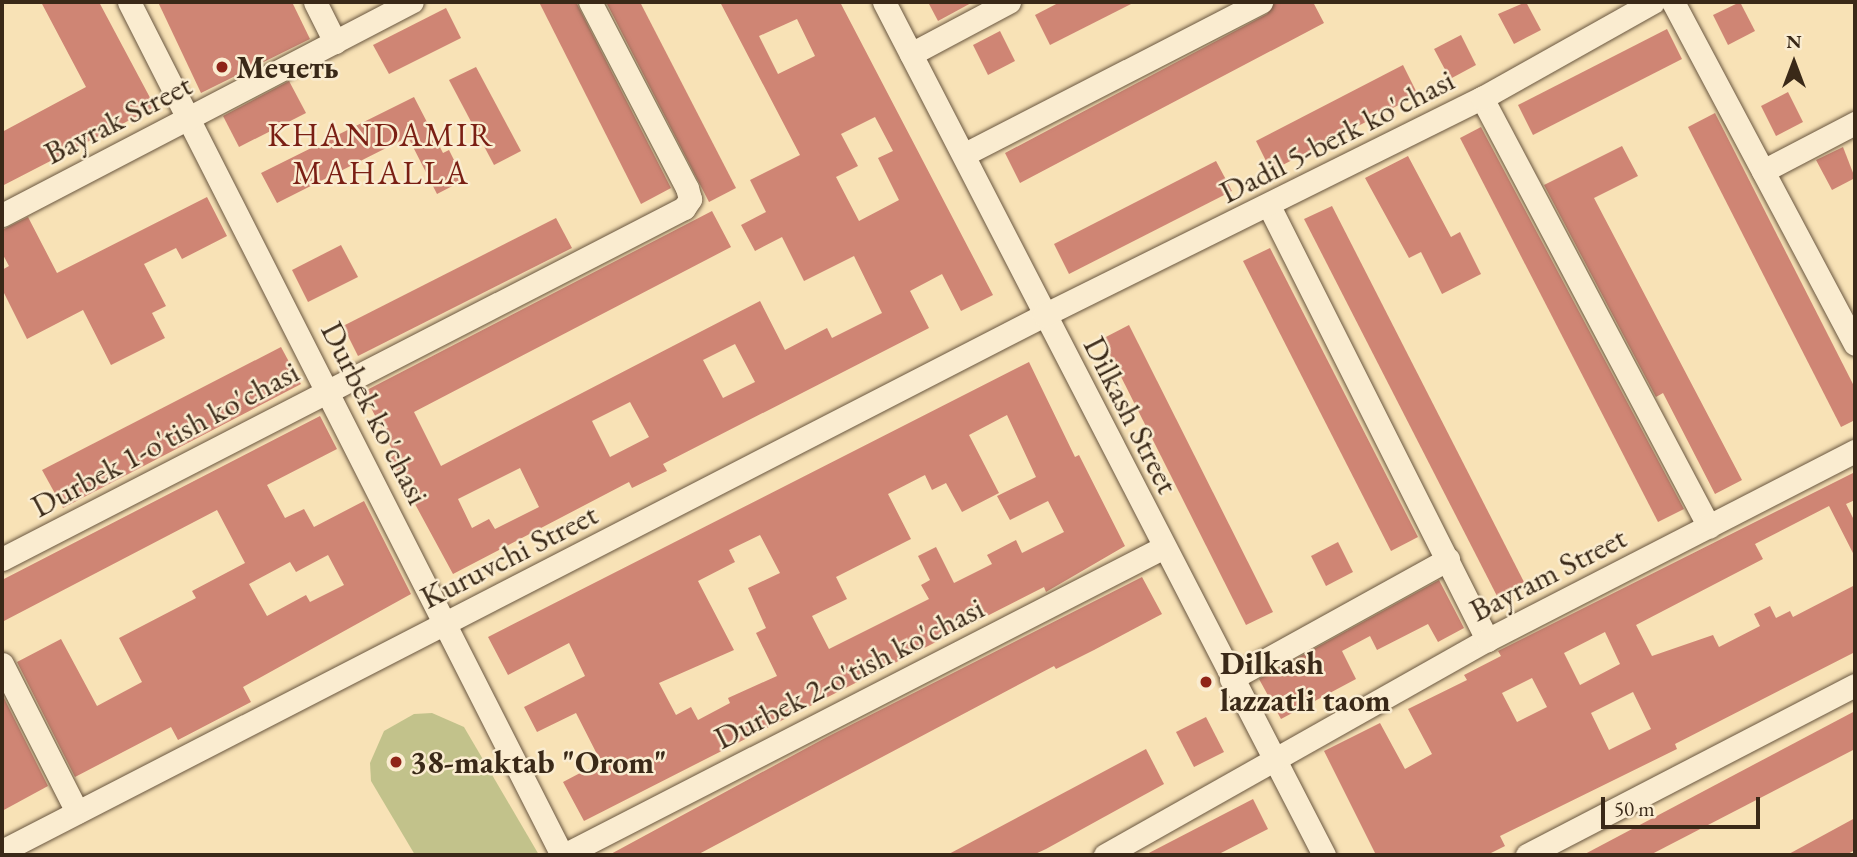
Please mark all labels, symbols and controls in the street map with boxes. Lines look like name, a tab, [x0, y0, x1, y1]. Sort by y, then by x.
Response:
north arrow	[1759, 28, 1829, 98]
text: N	[1786, 29, 1802, 54]
place label: Мечеть	[236, 48, 339, 86]
marker: Мечеть	[214, 59, 230, 75]
street label: Dadil 5-berk ko'chasi	[1213, 60, 1461, 212]
street label: Bayrak Street	[38, 65, 198, 173]
district label: KHANDAMIR MAHALLA	[268, 115, 494, 193]
street label: Durbek ko'chasi	[313, 315, 437, 511]
street label: Dilkash Street	[1075, 330, 1187, 500]
street label: Durbek 1-o'tish ko'chasi	[25, 352, 305, 526]
street label: Kuruvchi Street	[414, 495, 604, 617]
street label: Bayram Street	[1463, 518, 1633, 630]
street label: Durbek 2-o'tish ko'chasi	[708, 588, 990, 758]
place label: Dilkash lazzatli taom	[1220, 645, 1391, 720]
marker: Dilkash lazzatli taom	[1198, 674, 1214, 690]
place label: 38-maktab "Orom"	[410, 743, 667, 781]
marker: 38-maktab "Orom"	[388, 754, 404, 770]
scale bar	[1605, 784, 1764, 828]
text: 50 m	[1614, 795, 1655, 822]

